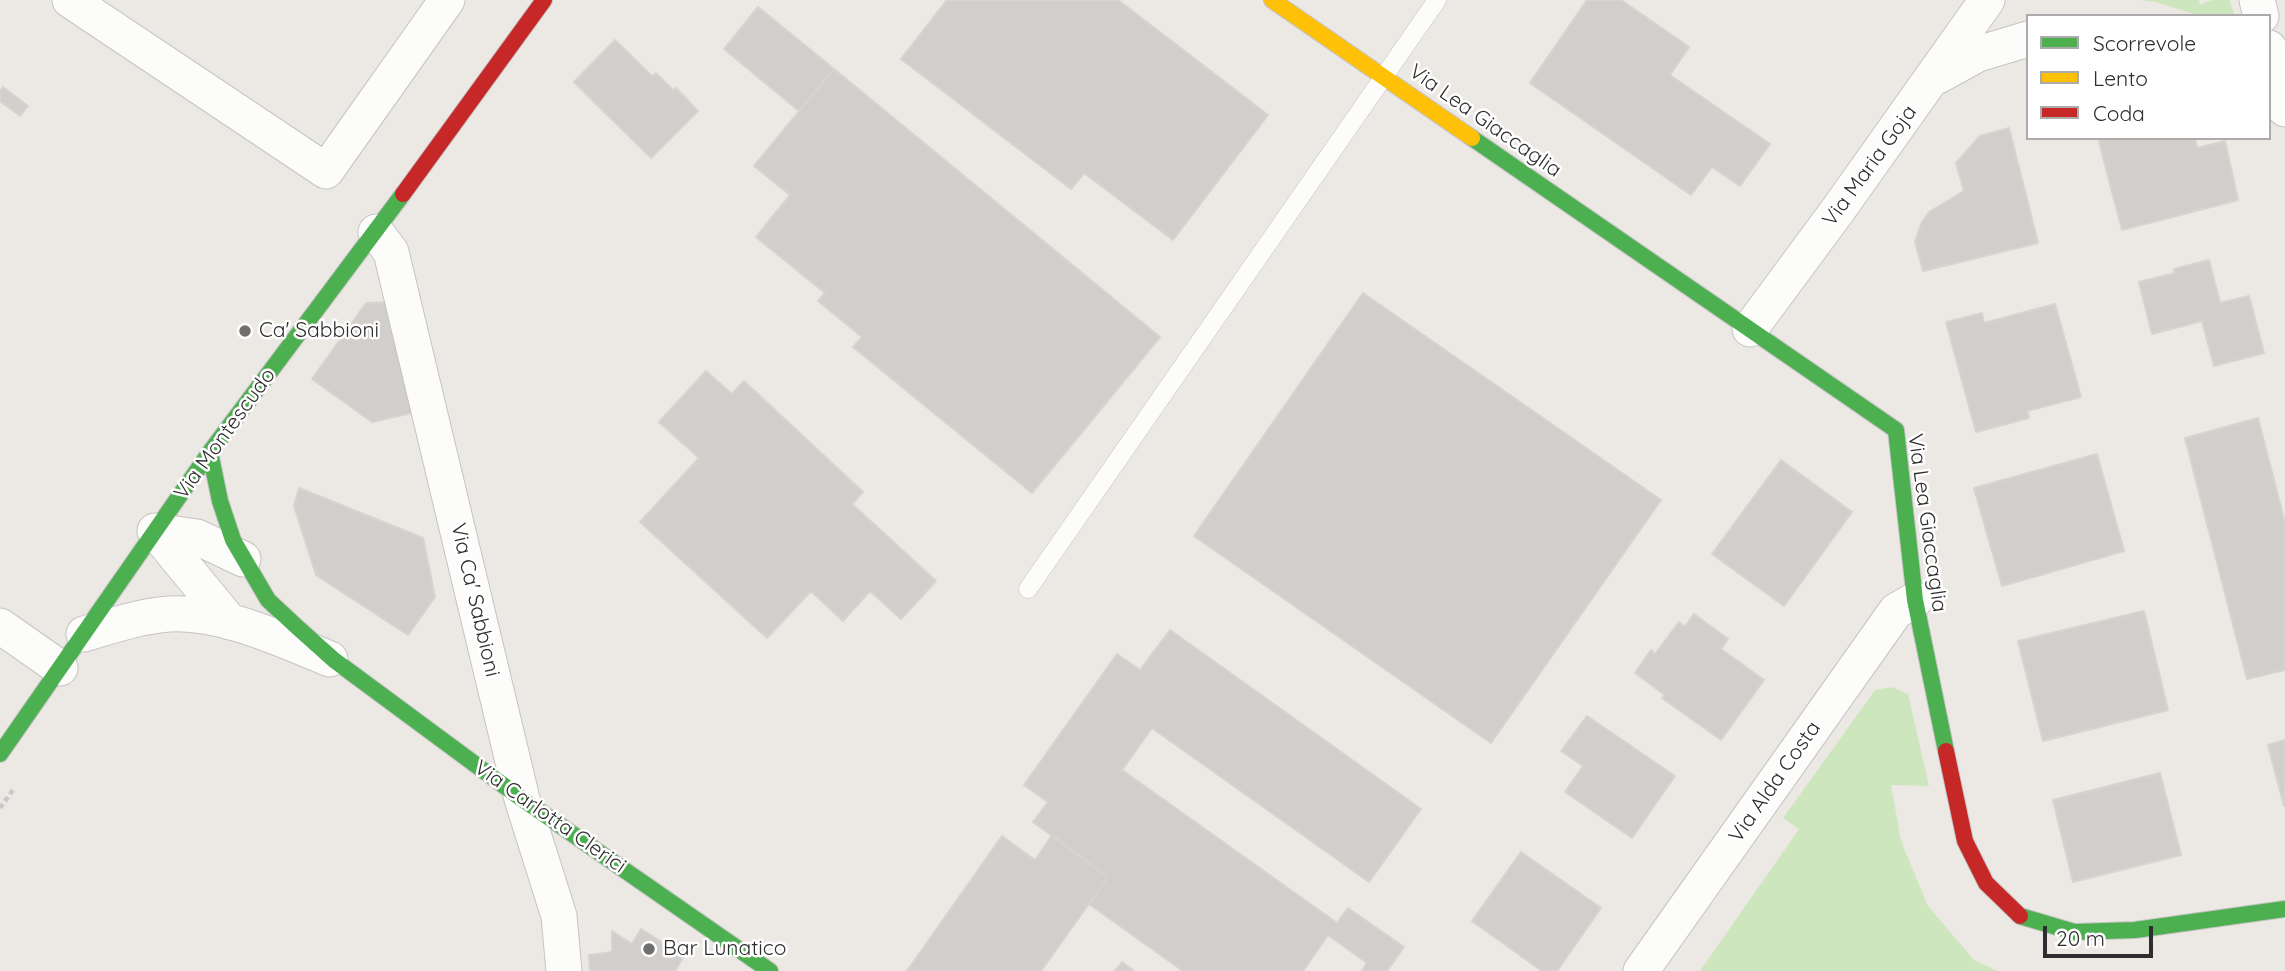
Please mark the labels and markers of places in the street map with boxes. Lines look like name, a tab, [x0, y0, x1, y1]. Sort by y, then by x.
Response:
place label: Ca' Sabbioni	[259, 318, 379, 344]
marker: Ca' Sabbioni	[237, 323, 253, 339]
place label: Bar Lunatico	[663, 936, 786, 962]
marker: Bar Lunatico	[641, 941, 657, 957]

